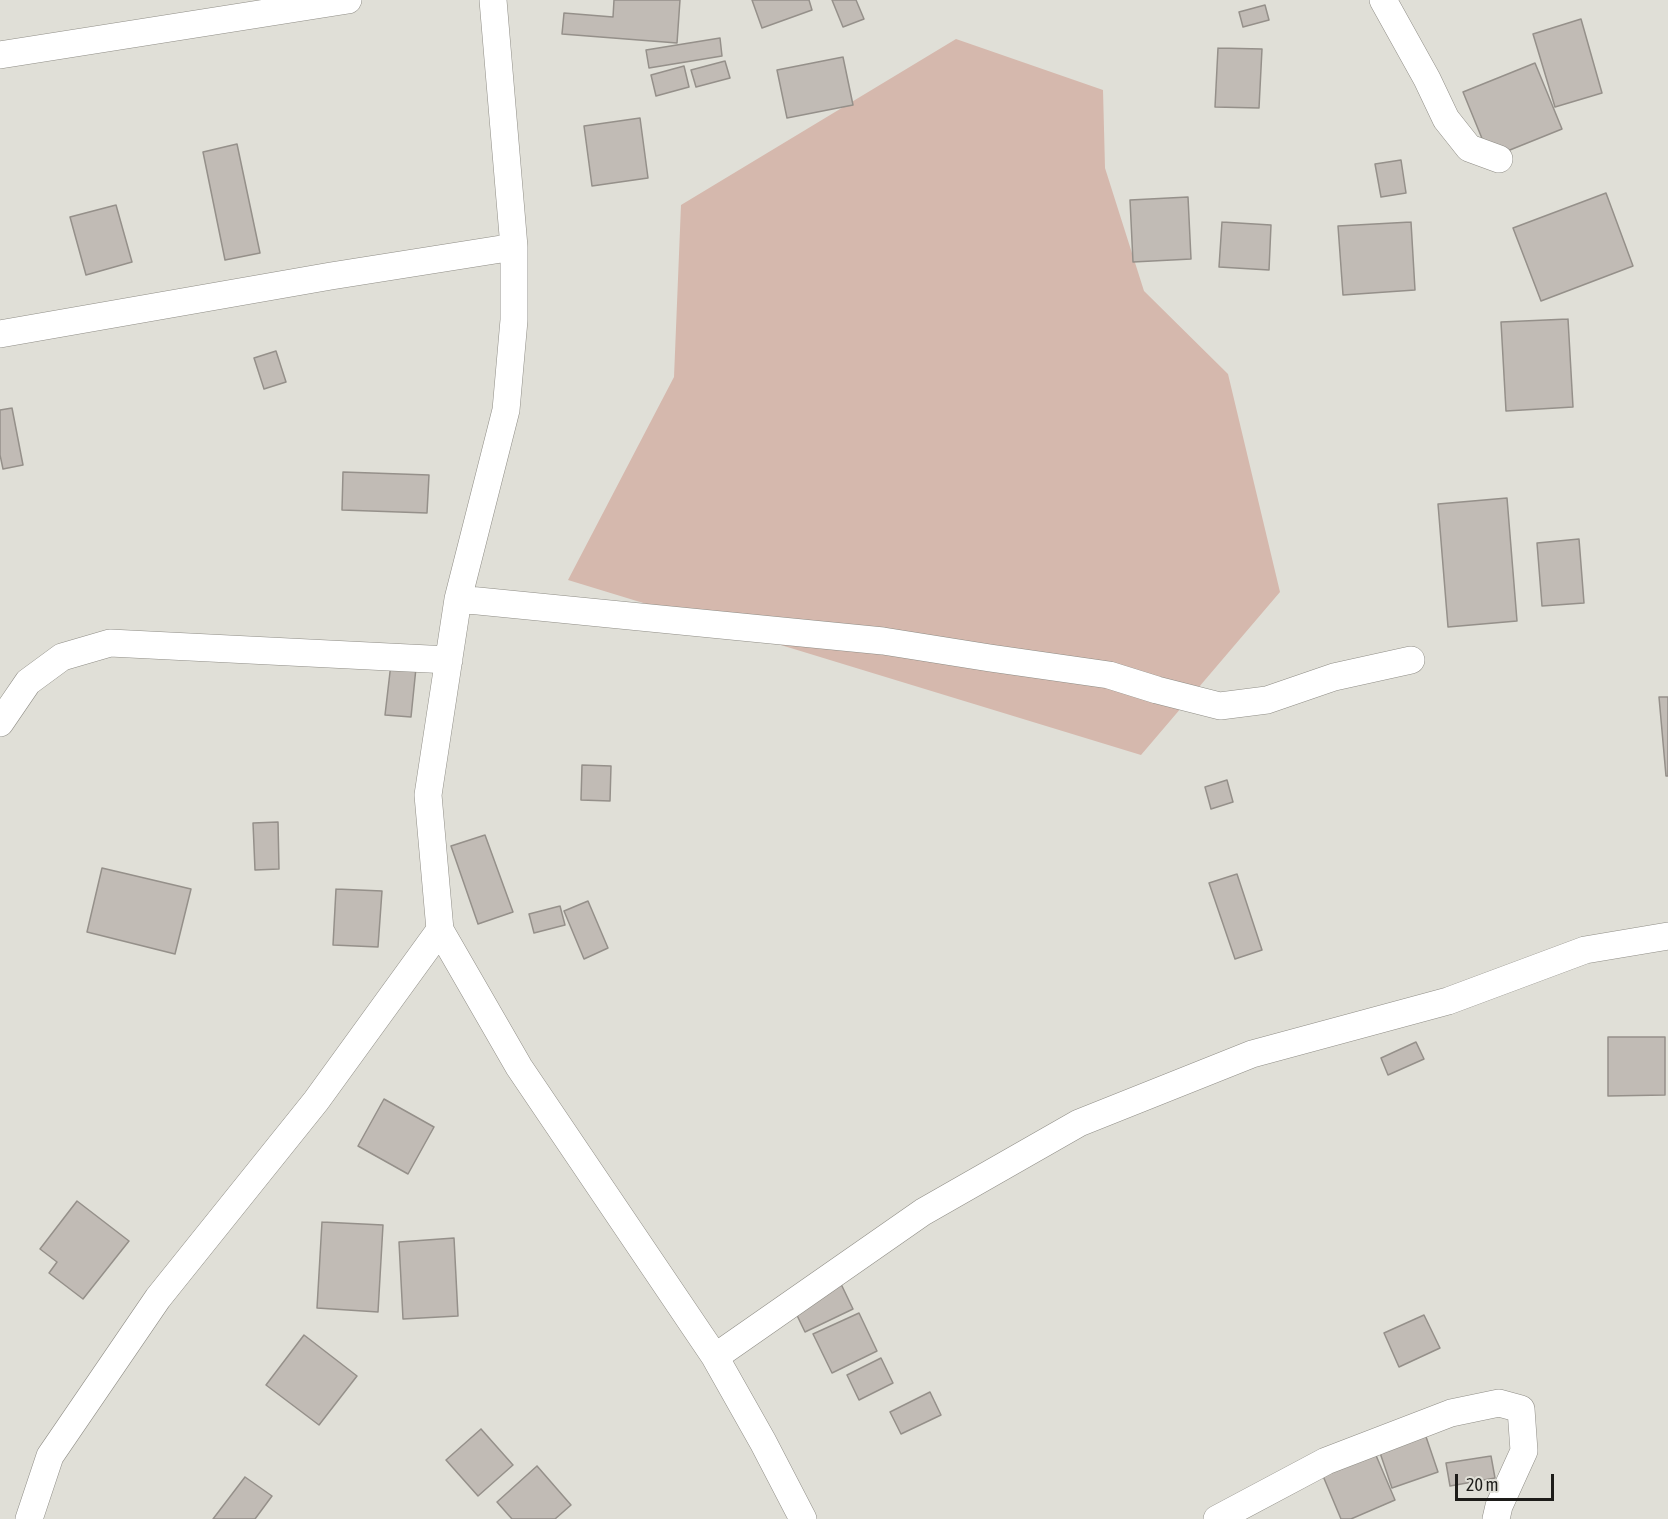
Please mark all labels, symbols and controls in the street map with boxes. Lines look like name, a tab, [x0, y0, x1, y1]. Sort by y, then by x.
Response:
scale bar	[1458, 1462, 1557, 1500]
text: 20 m	[1466, 1474, 1498, 1495]

